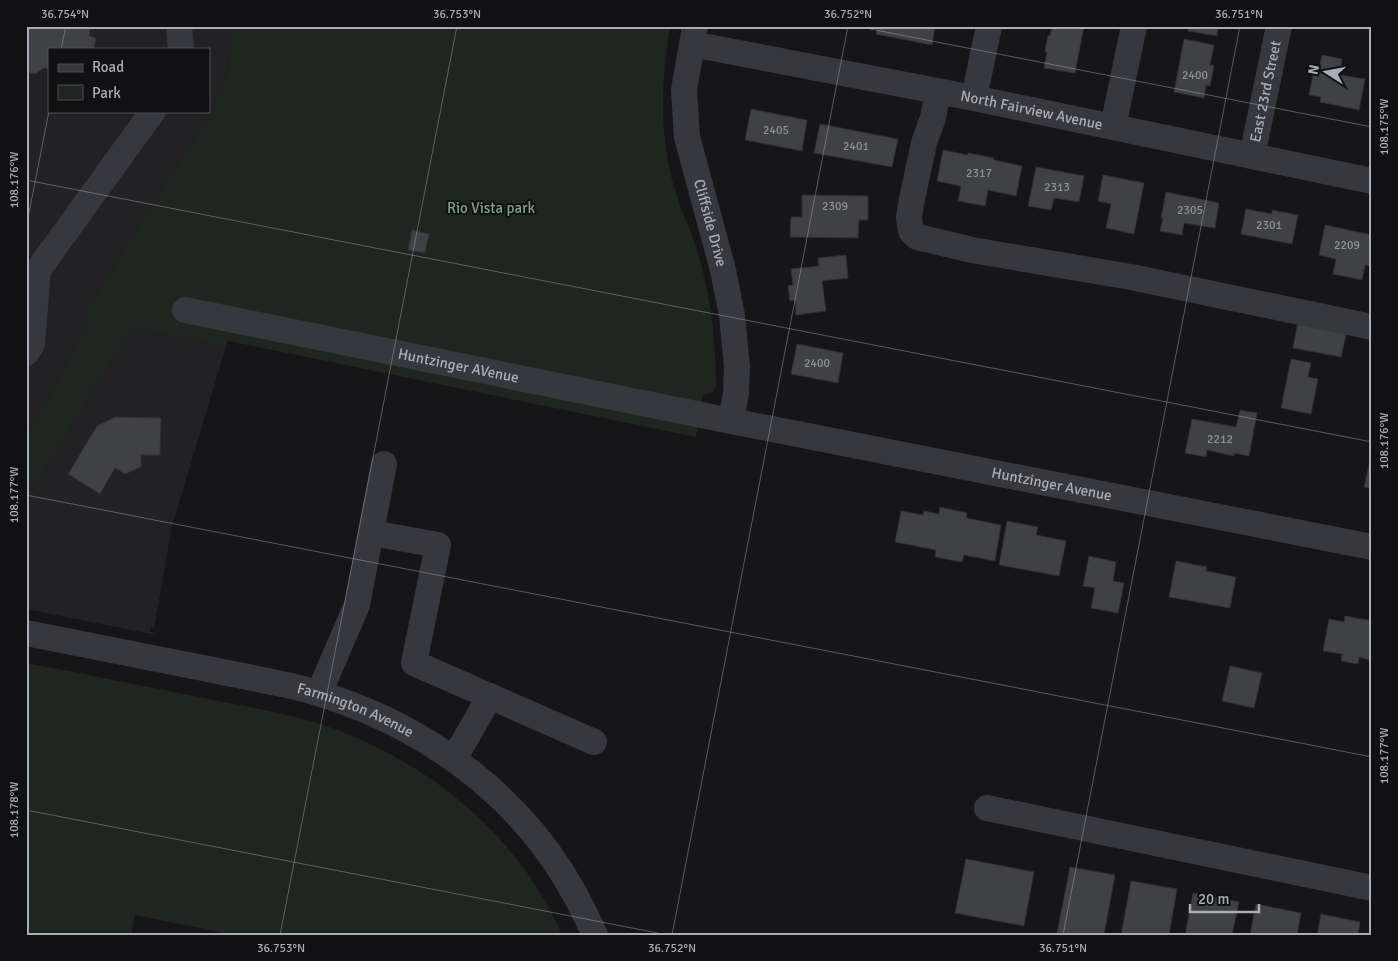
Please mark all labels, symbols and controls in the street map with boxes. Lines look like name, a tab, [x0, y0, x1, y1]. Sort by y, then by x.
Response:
text: 36.754°N	[41, 7, 89, 22]
text: 36.753°N	[433, 7, 481, 22]
text: 36.752°N	[824, 7, 872, 22]
text: 36.751°N	[1215, 7, 1263, 22]
street label: East 23rd Street	[1246, 39, 1285, 144]
legend	[48, 48, 210, 112]
north arrow	[1300, 48, 1350, 98]
text: Road	[92, 58, 124, 76]
text: N	[1304, 63, 1323, 76]
house number: 2400	[1182, 68, 1208, 83]
text: Park	[92, 84, 121, 102]
street label: North Fairview Avenue	[959, 87, 1104, 134]
text: 108.175°W	[1377, 99, 1392, 155]
house number: 2405	[763, 123, 789, 138]
house number: 2401	[843, 139, 869, 154]
text: 108.176°W	[7, 152, 22, 208]
house number: 2317	[966, 166, 992, 181]
street label: Cliffside Drive	[690, 177, 731, 269]
house number: 2313	[1044, 180, 1070, 195]
park label: Rio Vista park	[447, 199, 536, 217]
house number: 2309	[822, 199, 848, 214]
house number: 2305	[1177, 203, 1203, 218]
house number: 2301	[1256, 218, 1282, 233]
house number: 2209	[1334, 238, 1360, 253]
street label: Huntzinger AVenue	[396, 345, 520, 387]
house number: 2400	[804, 356, 830, 371]
text: 108.176°W	[1377, 413, 1392, 469]
house number: 2212	[1207, 432, 1233, 447]
street label: Huntzinger Avenue	[990, 463, 1113, 505]
text: 108.177°W	[7, 467, 22, 523]
street label: Farmington Avenue	[295, 679, 417, 741]
text: 108.177°W	[1377, 728, 1392, 784]
text: 108.178°W	[7, 782, 22, 838]
scale bar	[1190, 881, 1259, 913]
text: 20 m	[1198, 890, 1229, 908]
text: 36.753°N	[257, 941, 305, 956]
text: 36.752°N	[648, 941, 696, 956]
text: 36.751°N	[1039, 941, 1087, 956]

